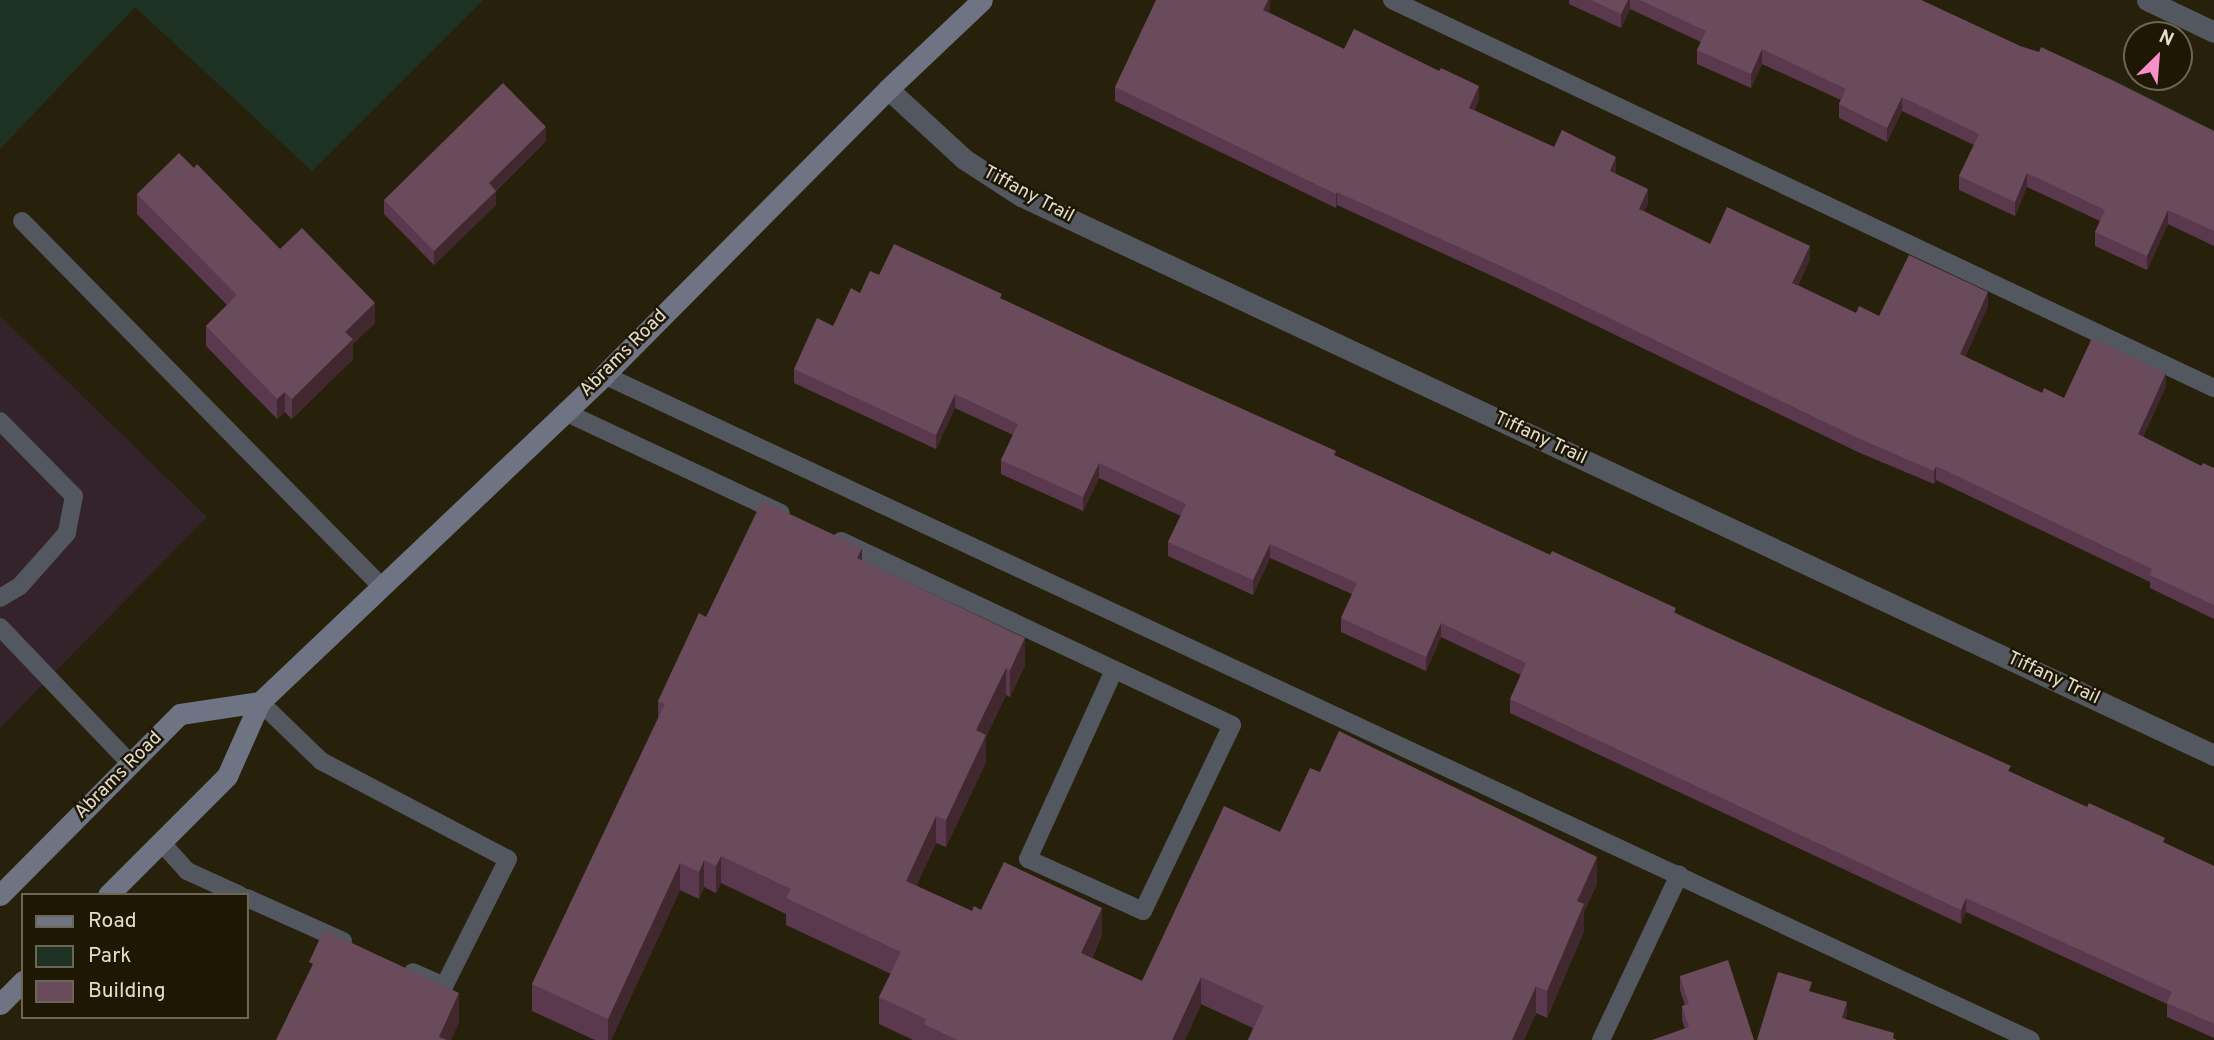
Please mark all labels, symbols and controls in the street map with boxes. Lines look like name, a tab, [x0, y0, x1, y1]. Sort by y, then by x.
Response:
north arrow	[2123, 21, 2193, 91]
text: N	[2155, 25, 2177, 53]
street label: Tiffany Trail	[978, 161, 1078, 229]
street label: Abrams Road	[576, 306, 672, 402]
street label: Tiffany Trail	[1490, 407, 1590, 471]
street label: Tiffany Trail	[2003, 647, 2103, 711]
street label: Abrams Road	[71, 728, 167, 824]
legend	[21, 893, 248, 1019]
text: Road	[88, 908, 137, 935]
text: Park	[88, 943, 131, 970]
text: Building	[88, 978, 166, 1005]

